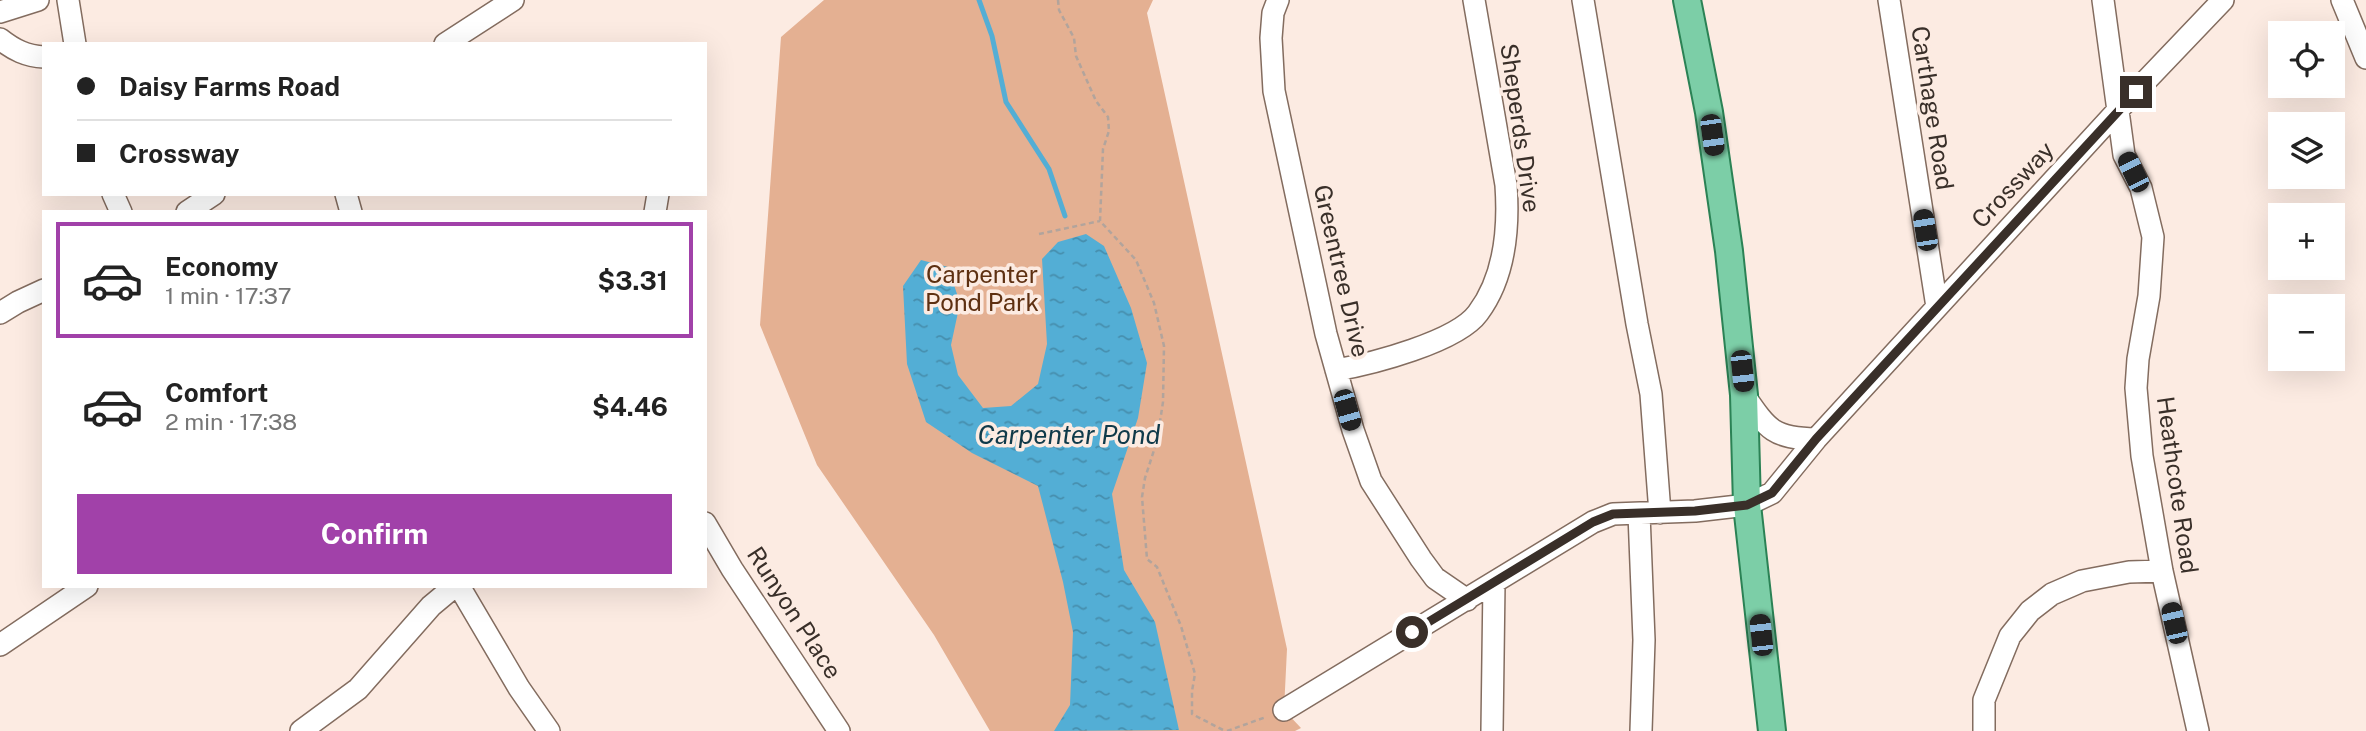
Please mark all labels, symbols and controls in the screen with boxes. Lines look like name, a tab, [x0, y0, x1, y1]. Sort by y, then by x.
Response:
map controls	[2268, 21, 2345, 371]
button: locate	[2268, 21, 2345, 98]
street label: Carthage Road	[1906, 24, 1960, 192]
street label: Sheperds Drive	[1495, 42, 1547, 214]
text: Daisy Farms Road	[119, 71, 340, 102]
route end	[2120, 76, 2152, 108]
button: layers	[2268, 112, 2345, 189]
car	[1699, 113, 1726, 157]
street label: Crossway	[1965, 135, 2059, 233]
text: Crossway	[119, 138, 239, 169]
car	[2115, 149, 2152, 195]
street label: Greentree Drive	[1309, 182, 1375, 360]
button: +	[2268, 203, 2345, 280]
car	[1912, 208, 1939, 252]
icon: car	[81, 249, 144, 312]
text: Economy	[165, 251, 278, 282]
park label: Carpenter Pond Park	[925, 260, 1039, 316]
text: $3.31	[598, 265, 668, 296]
text: 1 min · 17:37	[165, 282, 292, 309]
button: −	[2268, 294, 2345, 371]
car	[1730, 349, 1755, 393]
icon: car	[81, 375, 144, 438]
text: Comfort	[165, 377, 268, 408]
car	[1332, 387, 1363, 433]
text: $4.46	[592, 391, 668, 422]
street label: Heathcote Road	[2152, 394, 2204, 575]
text: 2 min · 17:38	[165, 408, 297, 435]
water label: Carpenter Pond	[978, 419, 1160, 450]
button: Confirm	[77, 494, 672, 574]
street label: Runyon Place	[742, 541, 848, 684]
car	[2160, 600, 2189, 646]
car	[1749, 613, 1774, 657]
route start	[1396, 616, 1428, 648]

